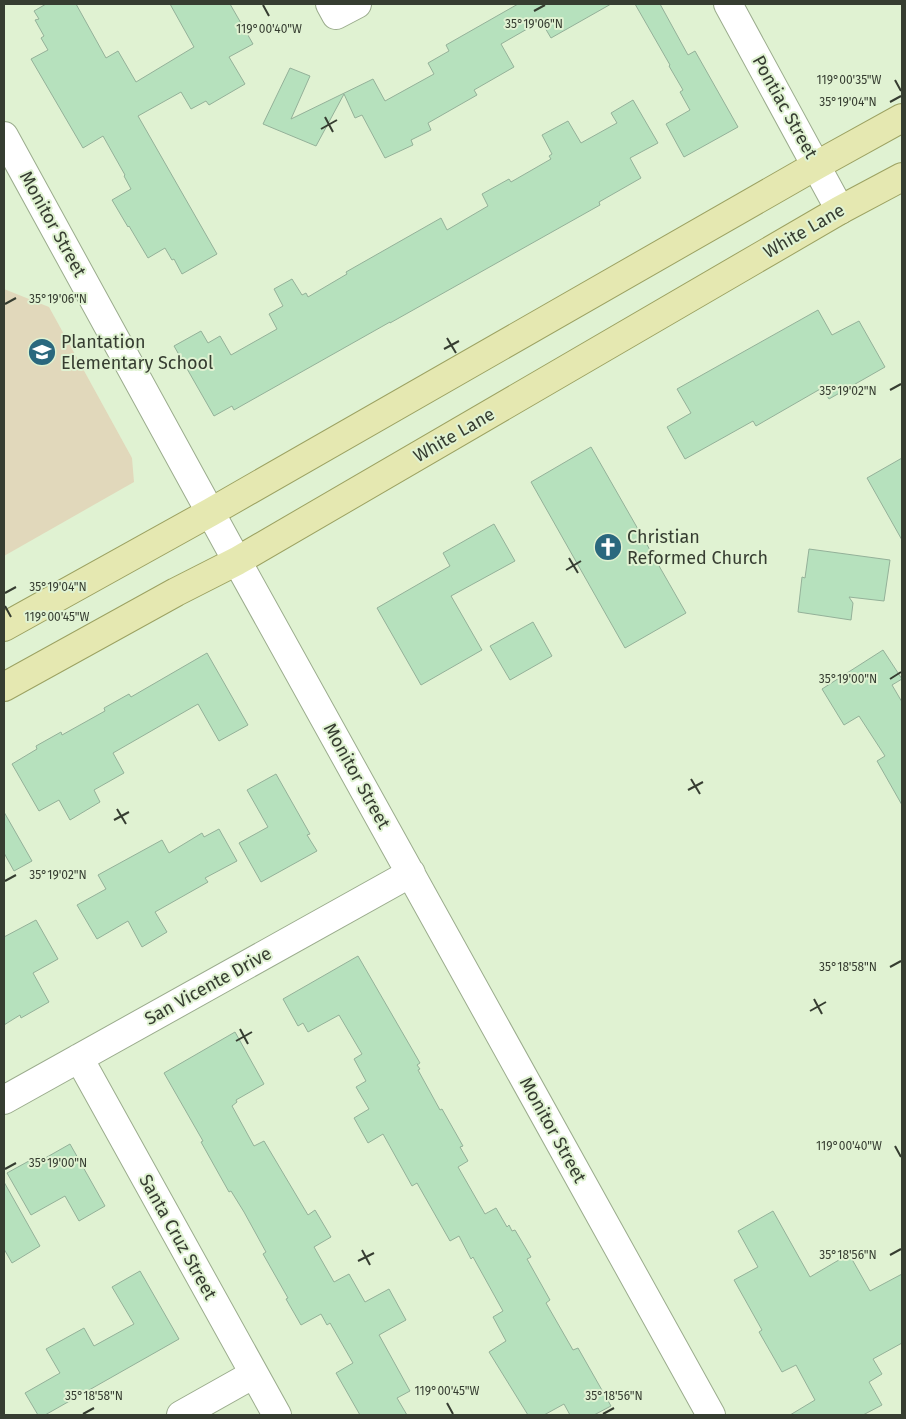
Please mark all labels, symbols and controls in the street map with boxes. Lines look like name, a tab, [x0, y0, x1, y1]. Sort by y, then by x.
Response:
text: 35°19'06"N	[505, 17, 563, 31]
text: 119°00'40"W	[236, 22, 302, 36]
street label: Pontiac Street	[748, 52, 823, 163]
text: 119°00'35"W	[816, 73, 882, 87]
text: 35°19'04"N	[819, 95, 877, 109]
street label: Monitor Street	[15, 167, 91, 281]
street label: White Lane	[759, 199, 849, 263]
text: 35°19'06"N	[29, 292, 87, 306]
place label: Plantation Elementary School	[61, 331, 213, 374]
school or university icon: Plantation Elementary School	[27, 337, 57, 367]
text: 35°19'02"N	[819, 384, 877, 398]
street label: White Lane	[409, 403, 499, 467]
place label: Christian Reformed Church	[627, 526, 768, 569]
church icon: Christian Reformed Church	[593, 532, 623, 562]
text: 35°19'04"N	[29, 580, 87, 594]
text: 119°00'45"W	[25, 610, 90, 624]
text: 35°19'00"N	[819, 672, 877, 686]
street label: Monitor Street	[319, 719, 395, 833]
text: 35°19'02"N	[29, 868, 87, 882]
street label: San Vicente Drive	[141, 942, 275, 1030]
text: 35°18'58"N	[819, 960, 877, 974]
street label: Monitor Street	[515, 1073, 591, 1187]
text: 119°00'40"W	[816, 1139, 882, 1153]
text: 35°19'00"N	[29, 1156, 87, 1170]
street label: Santa Cruz Street	[134, 1171, 222, 1304]
text: 35°18'56"N	[819, 1248, 877, 1262]
text: 119°00'45"W	[415, 1384, 480, 1398]
text: 35°18'58"N	[65, 1389, 123, 1403]
text: 35°18'56"N	[585, 1389, 643, 1403]

